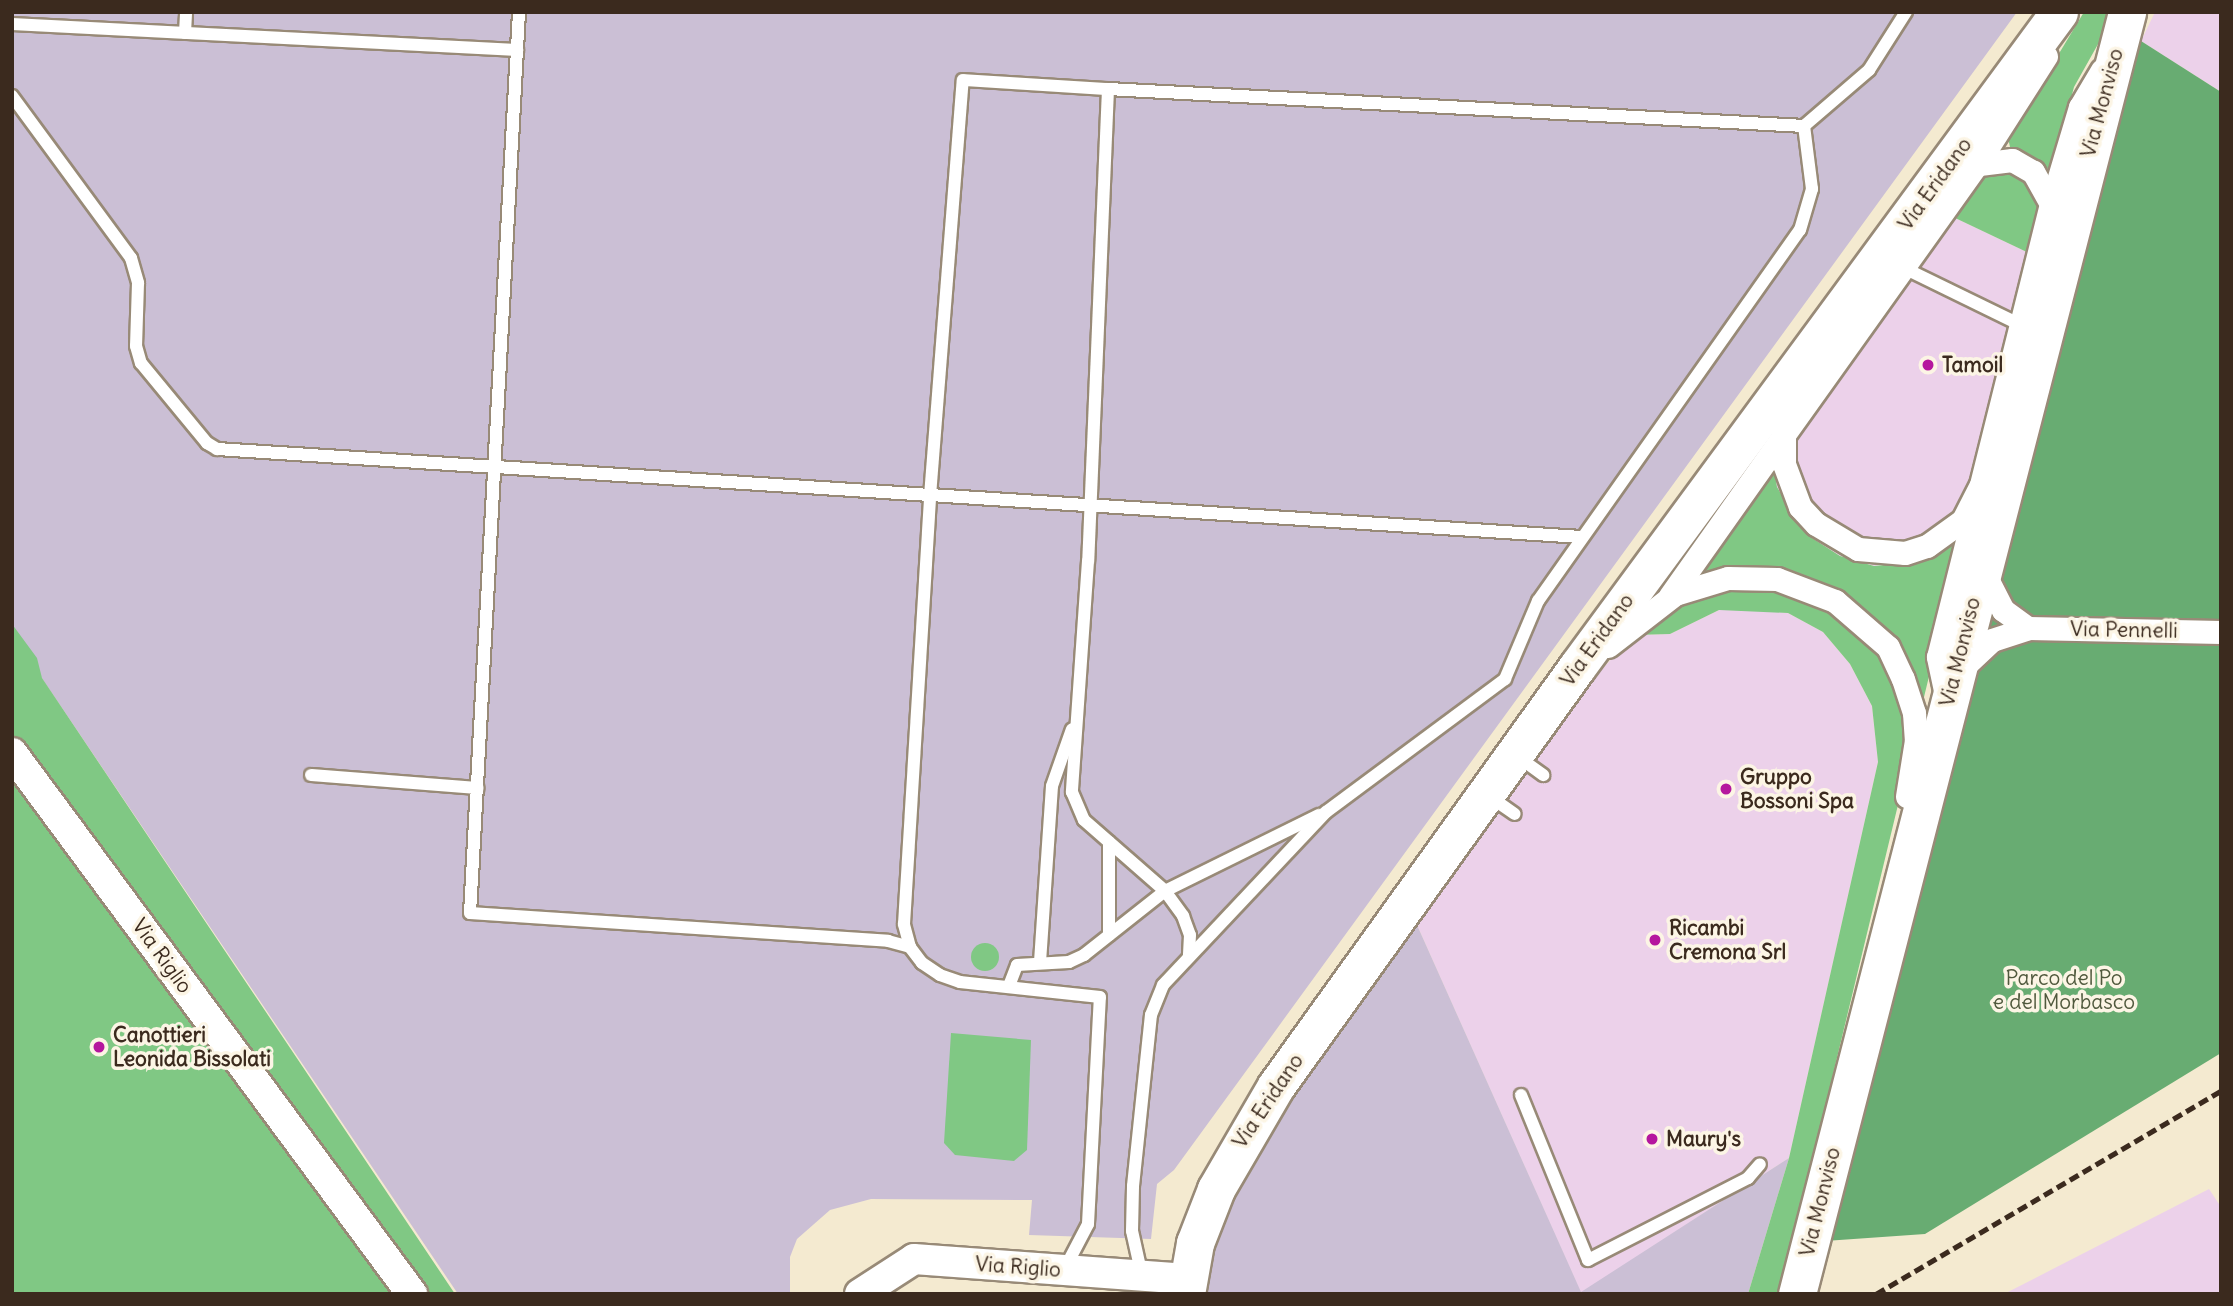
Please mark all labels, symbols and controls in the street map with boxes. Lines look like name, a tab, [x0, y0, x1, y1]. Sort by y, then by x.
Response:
street label: Via Monviso	[2075, 46, 2129, 160]
street label: Via Eridano	[1893, 133, 1977, 235]
place label: Tamoil	[1942, 352, 2003, 378]
marker: Tamoil	[1920, 357, 1936, 373]
street label: Via Eridano	[1555, 589, 1639, 691]
street label: Via Monviso	[1934, 595, 1986, 709]
street label: Via Pennelli	[2070, 616, 2178, 644]
place label: Gruppo Bossoni Spa	[1740, 764, 1854, 814]
marker: Gruppo Bossoni Spa	[1718, 781, 1734, 797]
street label: Via Riglio	[127, 914, 197, 998]
place label: Ricambi Cremona Srl	[1669, 915, 1786, 965]
marker: Ricambi Cremona Srl	[1647, 932, 1663, 948]
park label: Parco del Po e del Morbasco	[1993, 965, 2135, 1015]
place label: Canottieri Leonida Bissolati	[113, 1022, 271, 1072]
marker: Canottieri Leonida Bissolati	[91, 1039, 107, 1055]
street label: Via Eridano	[1227, 1049, 1309, 1153]
place label: Maury's	[1666, 1126, 1741, 1152]
marker: Maury's	[1644, 1131, 1660, 1147]
street label: Via Monviso	[1794, 1145, 1846, 1259]
street label: Via Riglio	[974, 1251, 1062, 1283]

